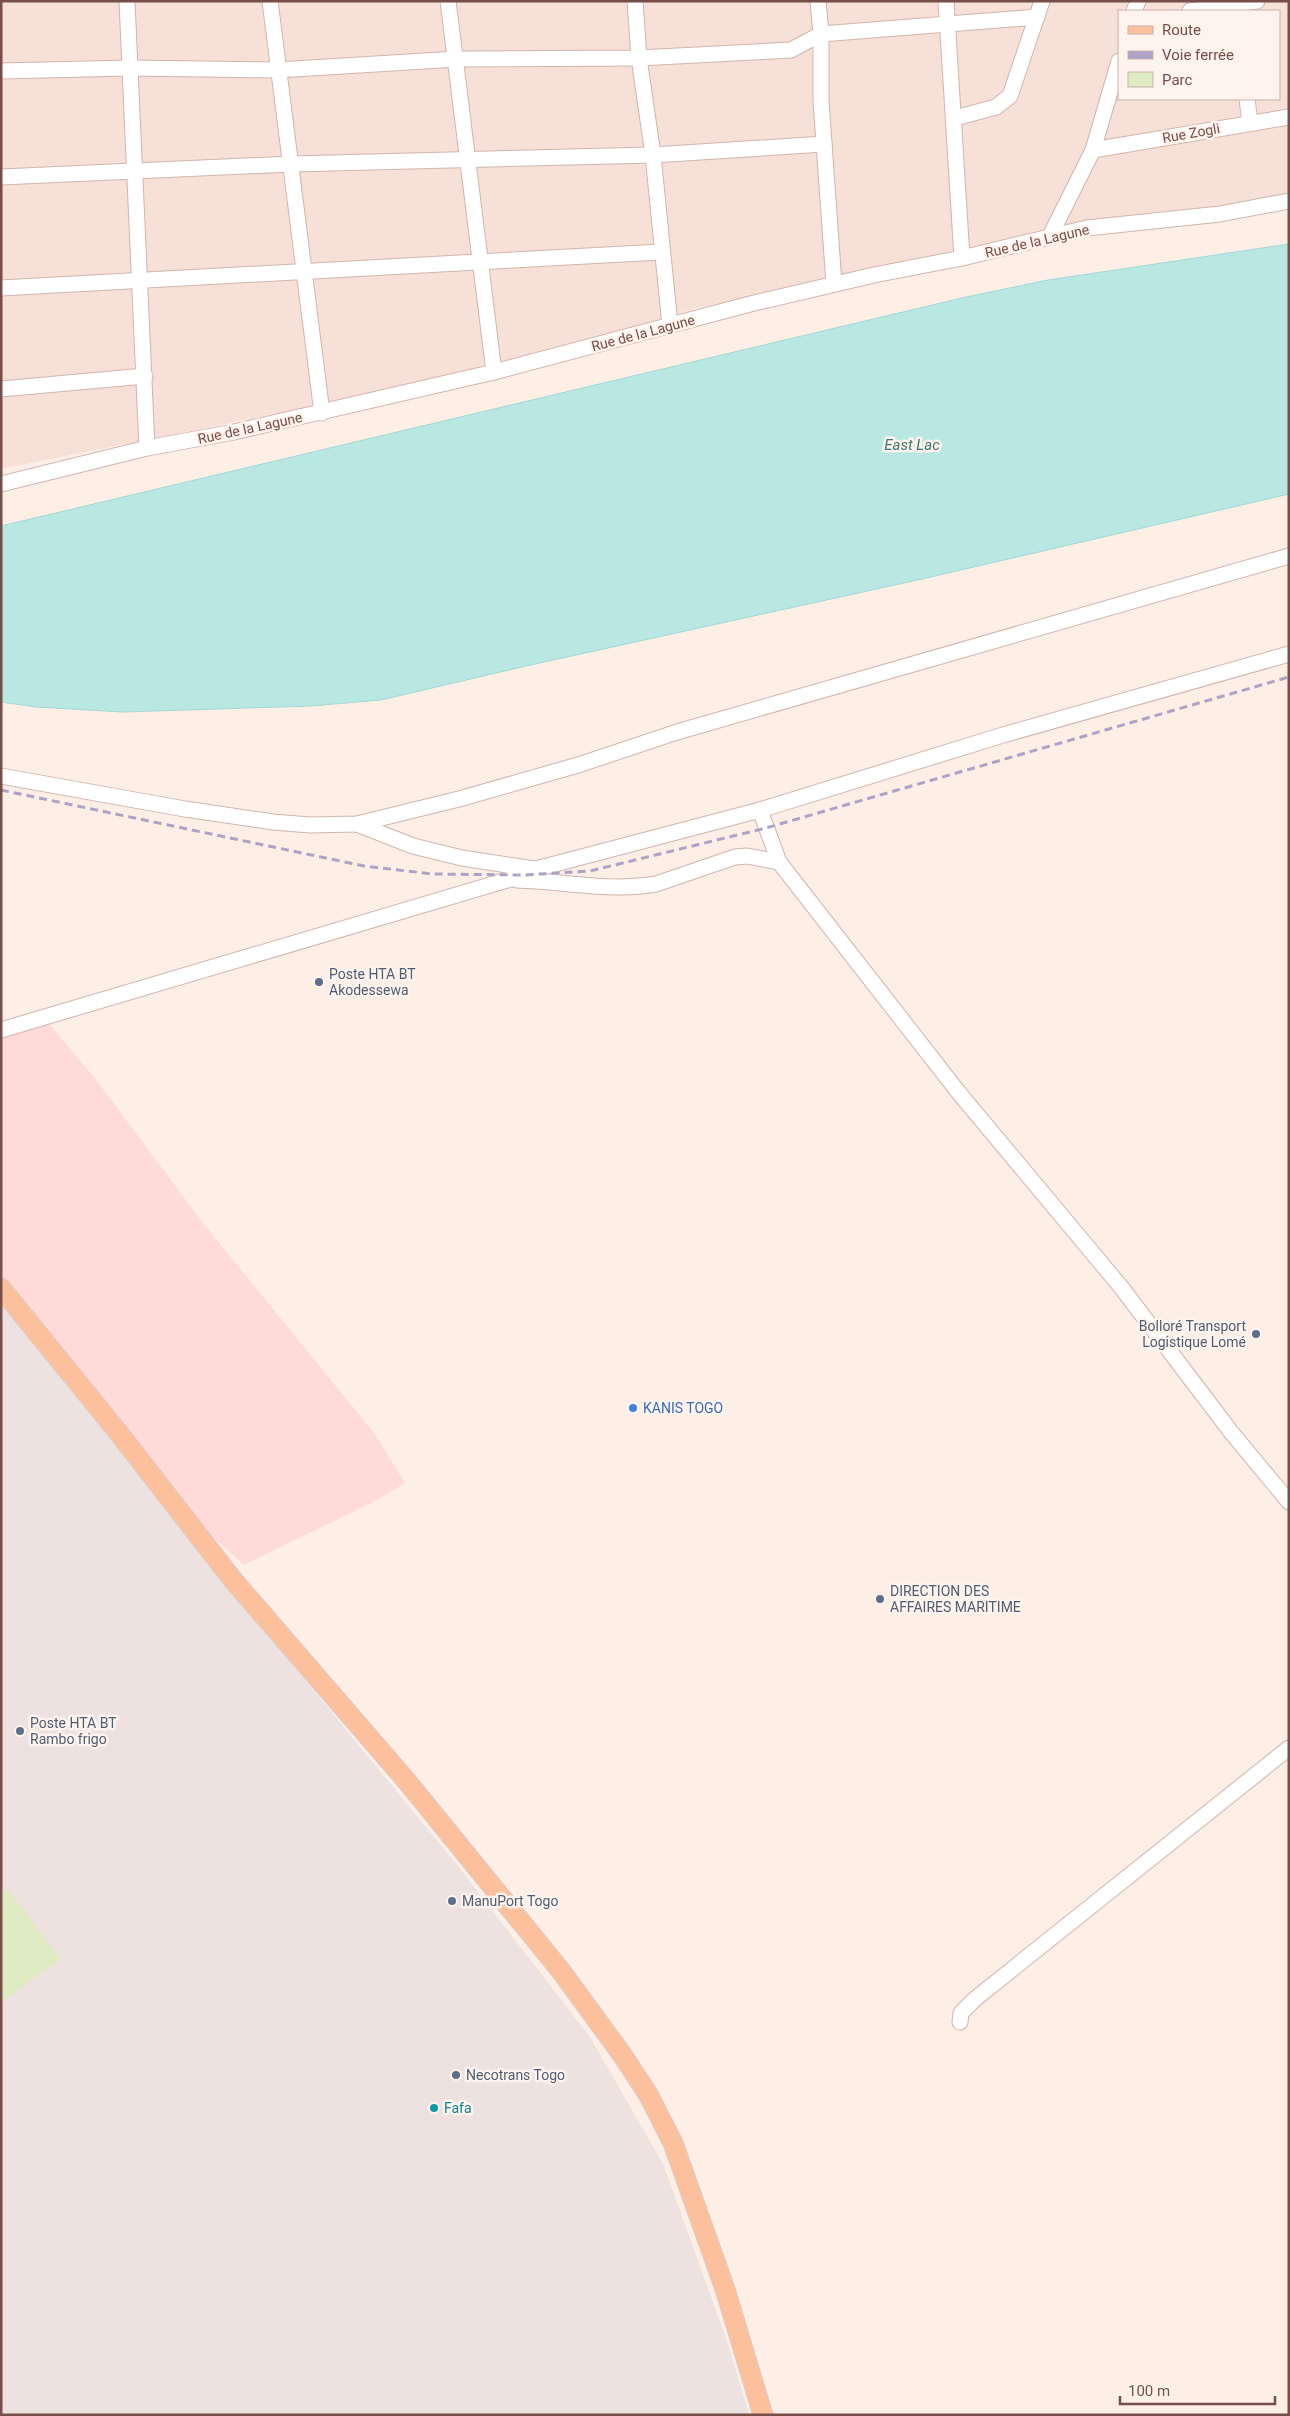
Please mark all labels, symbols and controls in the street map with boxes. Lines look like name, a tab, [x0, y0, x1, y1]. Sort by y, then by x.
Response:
legend	[1118, 10, 1280, 100]
text: Route	[1162, 21, 1201, 39]
text: Voie ferrée	[1162, 46, 1234, 64]
text: Parc	[1162, 71, 1192, 89]
street label: Rue Zogli	[1161, 120, 1221, 146]
street label: Rue de la Lagune	[983, 221, 1091, 261]
street label: Rue de la Lagune	[590, 312, 696, 354]
street label: Rue de la Lagune	[196, 409, 304, 447]
water label: East Lac	[884, 436, 940, 454]
place label: Poste HTA BT Akodessewa	[329, 966, 416, 998]
marker: Poste HTA BT Akodessewa	[313, 976, 325, 988]
place label: Bolloré Transport Logistique Lomé	[1139, 1318, 1246, 1350]
marker: Bolloré Transport Logistique Lomé	[1250, 1328, 1262, 1340]
place label: KANIS TOGO	[643, 1400, 723, 1416]
marker: KANIS TOGO	[627, 1402, 639, 1414]
place label: DIRECTION DES AFFAIRES MARITIME	[890, 1583, 1021, 1615]
marker: DIRECTION DES AFFAIRES MARITIME	[874, 1593, 886, 1605]
place label: Poste HTA BT Rambo frigo	[30, 1715, 117, 1747]
marker: Poste HTA BT Rambo frigo	[14, 1725, 26, 1737]
place label: ManuPort Togo	[462, 1893, 558, 1909]
marker: ManuPort Togo	[446, 1895, 458, 1907]
place label: Necotrans Togo	[466, 2067, 565, 2083]
marker: Necotrans Togo	[450, 2069, 462, 2081]
place label: Fafa	[444, 2100, 472, 2116]
marker: Fafa	[428, 2102, 440, 2114]
scale bar	[1120, 2374, 1275, 2406]
text: 100 m	[1128, 2382, 1170, 2400]

